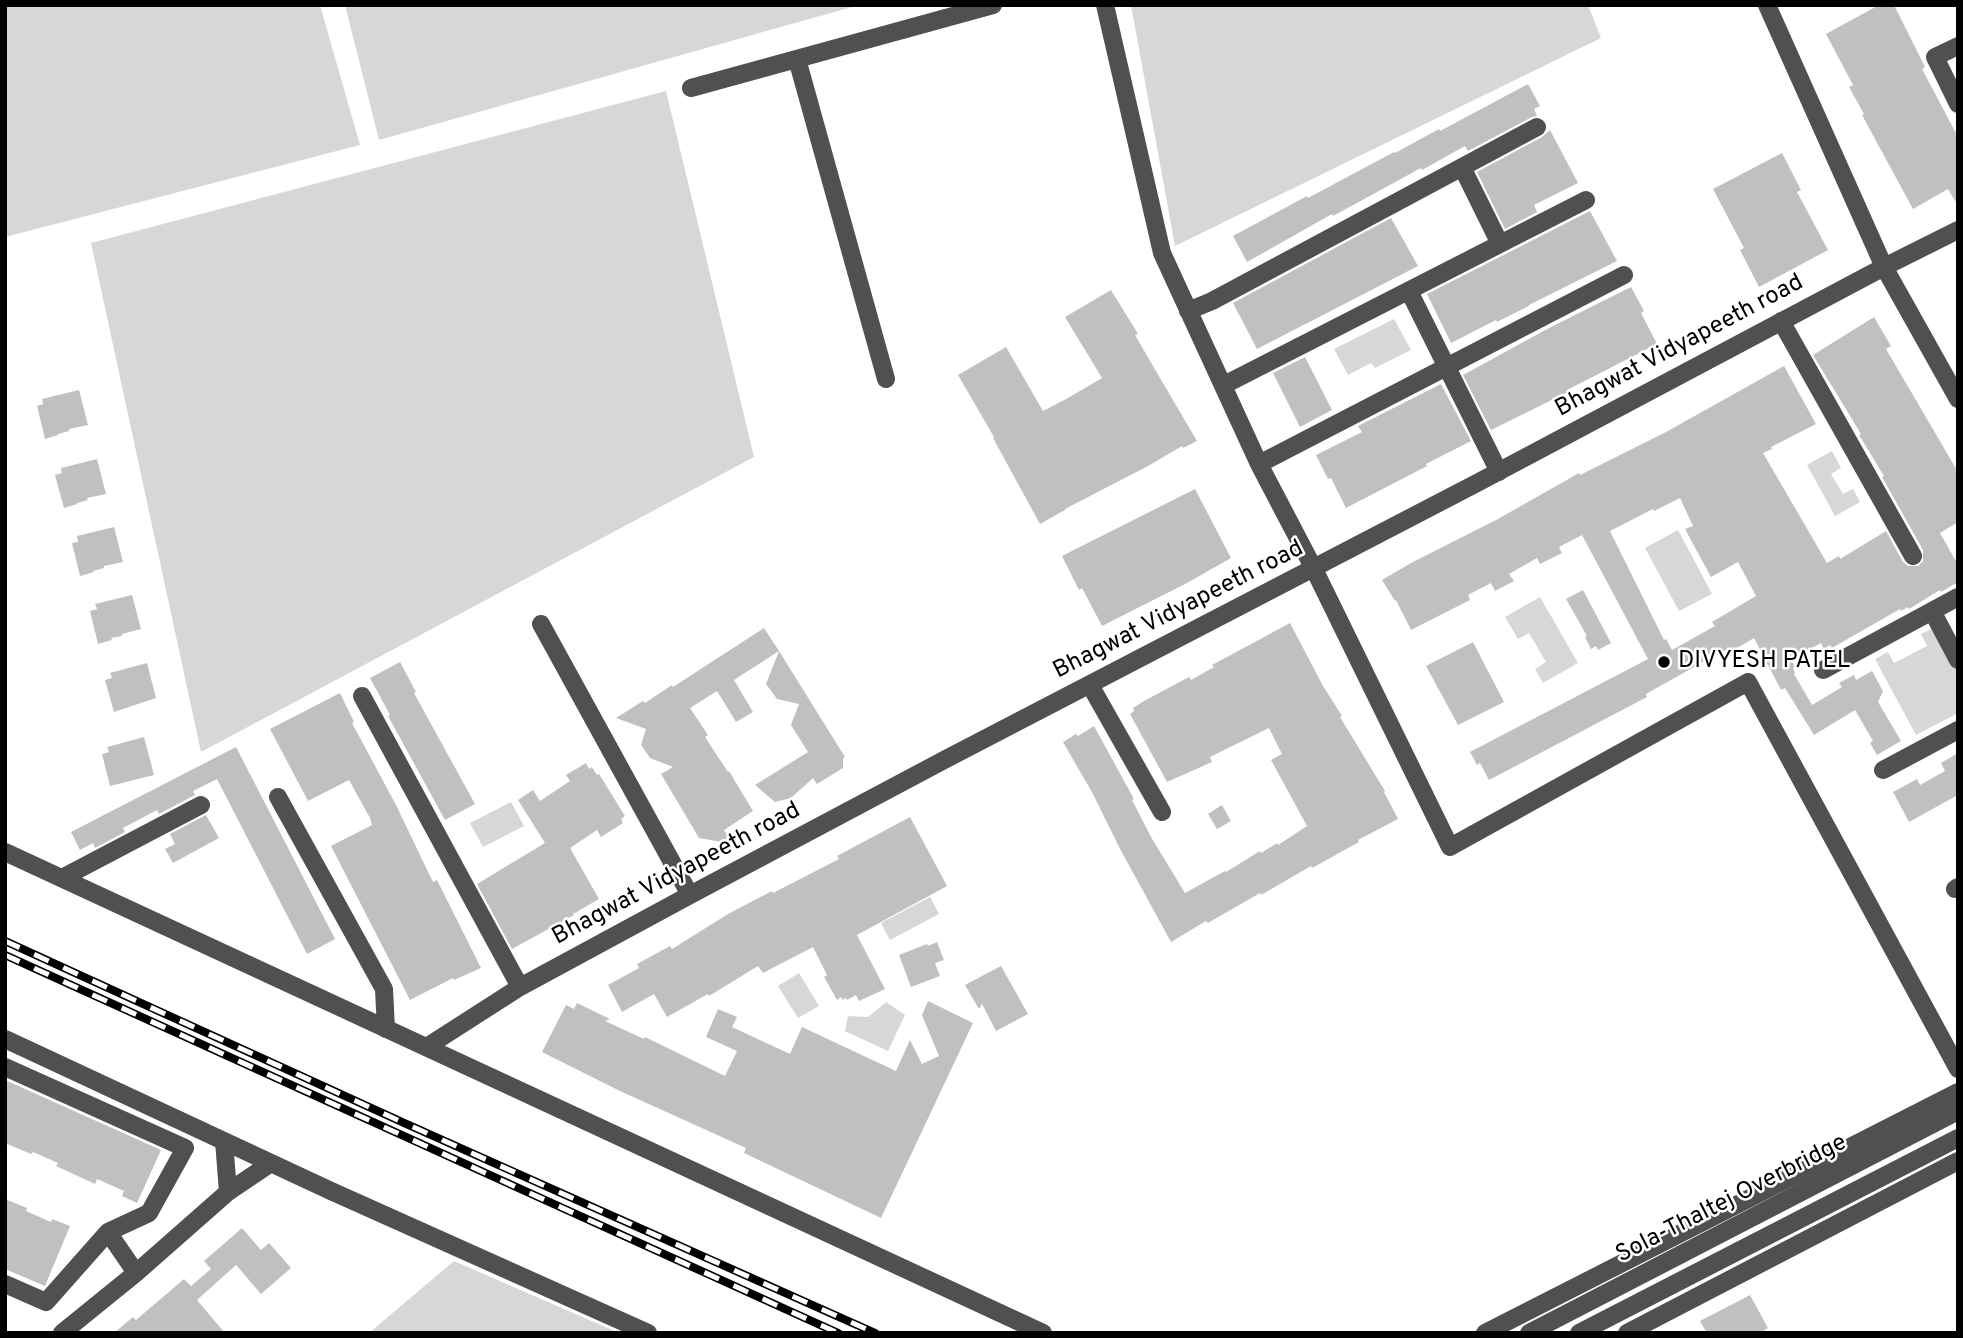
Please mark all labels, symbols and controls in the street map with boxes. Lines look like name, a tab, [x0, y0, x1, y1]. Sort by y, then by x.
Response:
street label: Bhagwat Vidyapeeth road	[1551, 269, 1809, 425]
street label: Bhagwat Vidyapeeth road	[1049, 535, 1309, 687]
place label: DIVYESH PATEL	[1678, 648, 1850, 676]
marker: DIVYESH PATEL	[1656, 654, 1672, 670]
street label: Bhagwat Vidyapeeth road	[548, 797, 806, 953]
street label: Sola-Thaltej Overbridge	[1612, 1129, 1852, 1271]

